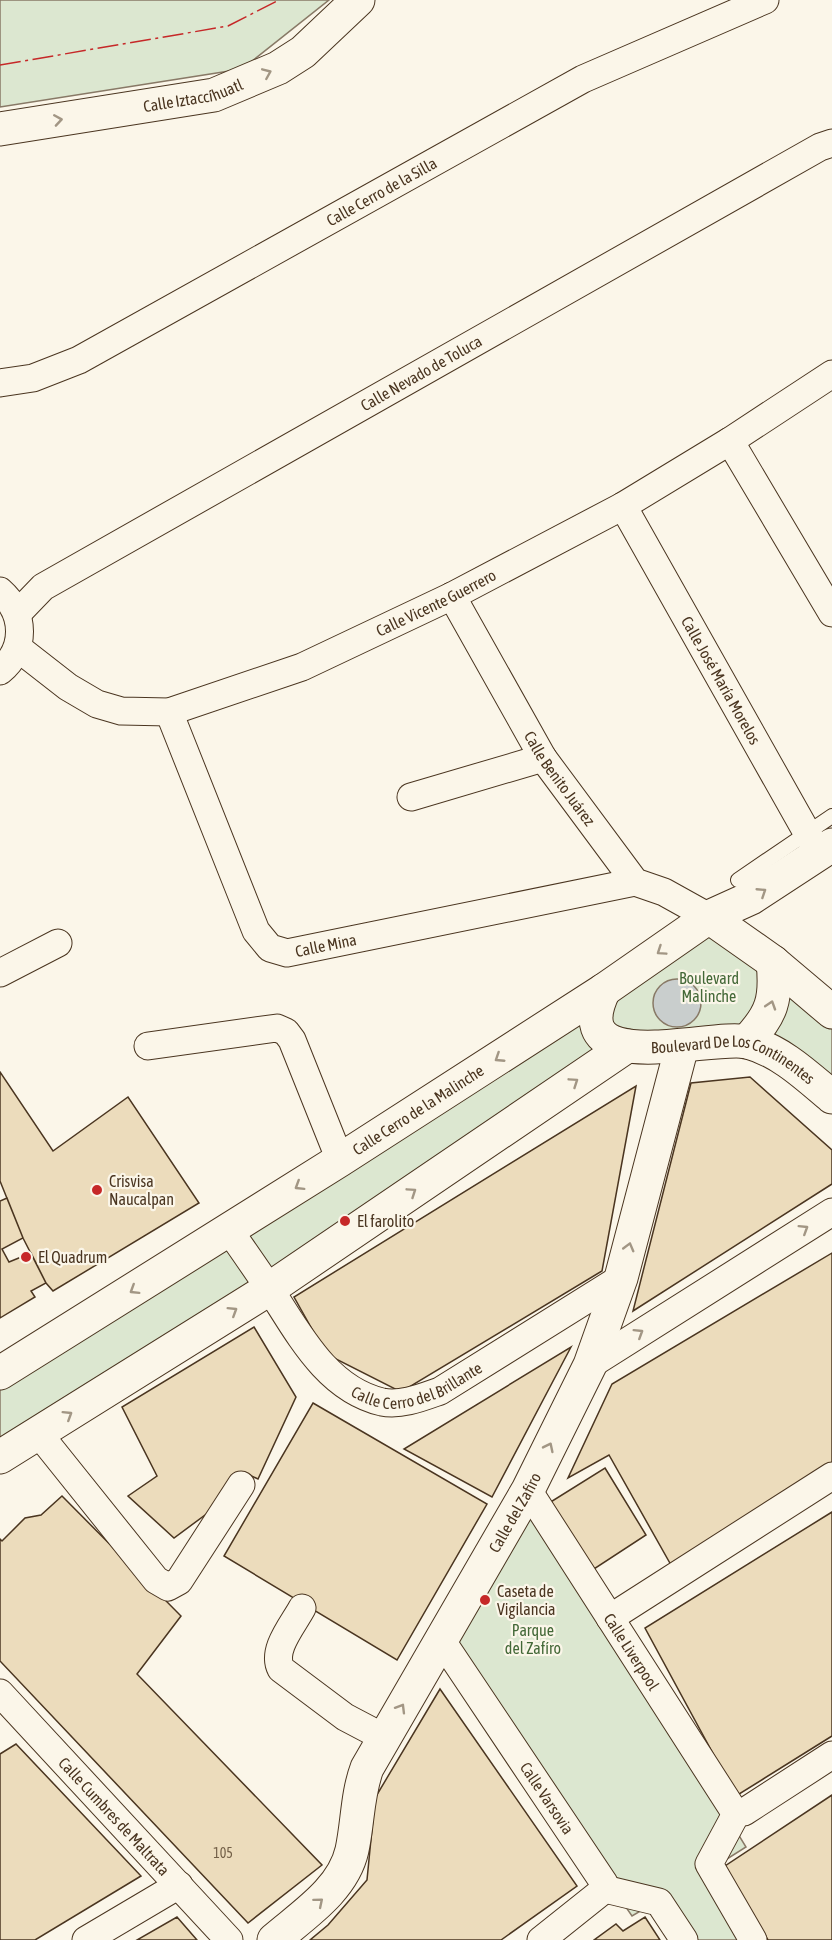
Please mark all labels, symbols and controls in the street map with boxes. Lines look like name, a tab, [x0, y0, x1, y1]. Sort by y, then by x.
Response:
one-way arrow	[261, 68, 272, 80]
street label: Calle Iztaccíhuatl	[142, 75, 246, 115]
one-way arrow	[53, 114, 62, 126]
street label: Calle Cerro de la Silla	[323, 153, 440, 229]
street label: Calle Nevado de Toluca	[357, 331, 485, 414]
street label: Calle Vicente Guerrero	[373, 566, 499, 640]
street label: Calle José María Morelos	[678, 613, 765, 748]
street label: Calle Benito Juárez	[521, 728, 599, 829]
one-way arrow	[755, 888, 766, 899]
street label: Calle Mina	[294, 930, 358, 960]
one-way arrow	[657, 944, 668, 955]
park label: Boulevard Malinche	[679, 969, 739, 1005]
one-way arrow	[763, 1001, 776, 1011]
street label: Boulevard De Los Continentes	[650, 1032, 819, 1088]
one-way arrow	[494, 1051, 505, 1062]
street label: Calle Cerro de la Malinche	[349, 1061, 487, 1158]
one-way arrow	[567, 1078, 578, 1089]
place label: Crisvisa Naucalpan	[109, 1172, 174, 1209]
one-way arrow	[295, 1179, 306, 1190]
marker: Crisvisa Naucalpan	[90, 1183, 104, 1197]
one-way arrow	[406, 1188, 417, 1199]
place label: El farolito	[357, 1212, 414, 1230]
marker: El farolito	[338, 1214, 352, 1228]
one-way arrow	[798, 1225, 808, 1237]
one-way arrow	[622, 1242, 635, 1252]
place label: El Quadrum	[38, 1248, 107, 1266]
marker: El Quadrum	[19, 1250, 33, 1264]
one-way arrow	[130, 1282, 140, 1294]
one-way arrow	[227, 1307, 237, 1319]
one-way arrow	[633, 1329, 643, 1341]
street label: Calle Cerro del Brillante	[348, 1358, 485, 1412]
one-way arrow	[62, 1411, 72, 1423]
one-way arrow	[542, 1443, 554, 1454]
street label: Calle del Zafiro	[485, 1470, 544, 1556]
place label: Caseta de Vigilancia	[497, 1582, 556, 1619]
marker: Caseta de Vigilancia	[478, 1593, 492, 1607]
street label: Calle Liverpool	[600, 1610, 663, 1694]
park label: Parque del Zafíro	[505, 1621, 561, 1657]
one-way arrow	[394, 1704, 406, 1714]
street label: Calle Cumbres de Maltrata	[55, 1753, 173, 1879]
street label: Calle Varsovia	[517, 1759, 578, 1837]
house number: 105	[213, 1845, 233, 1861]
one-way arrow	[312, 1898, 323, 1909]

